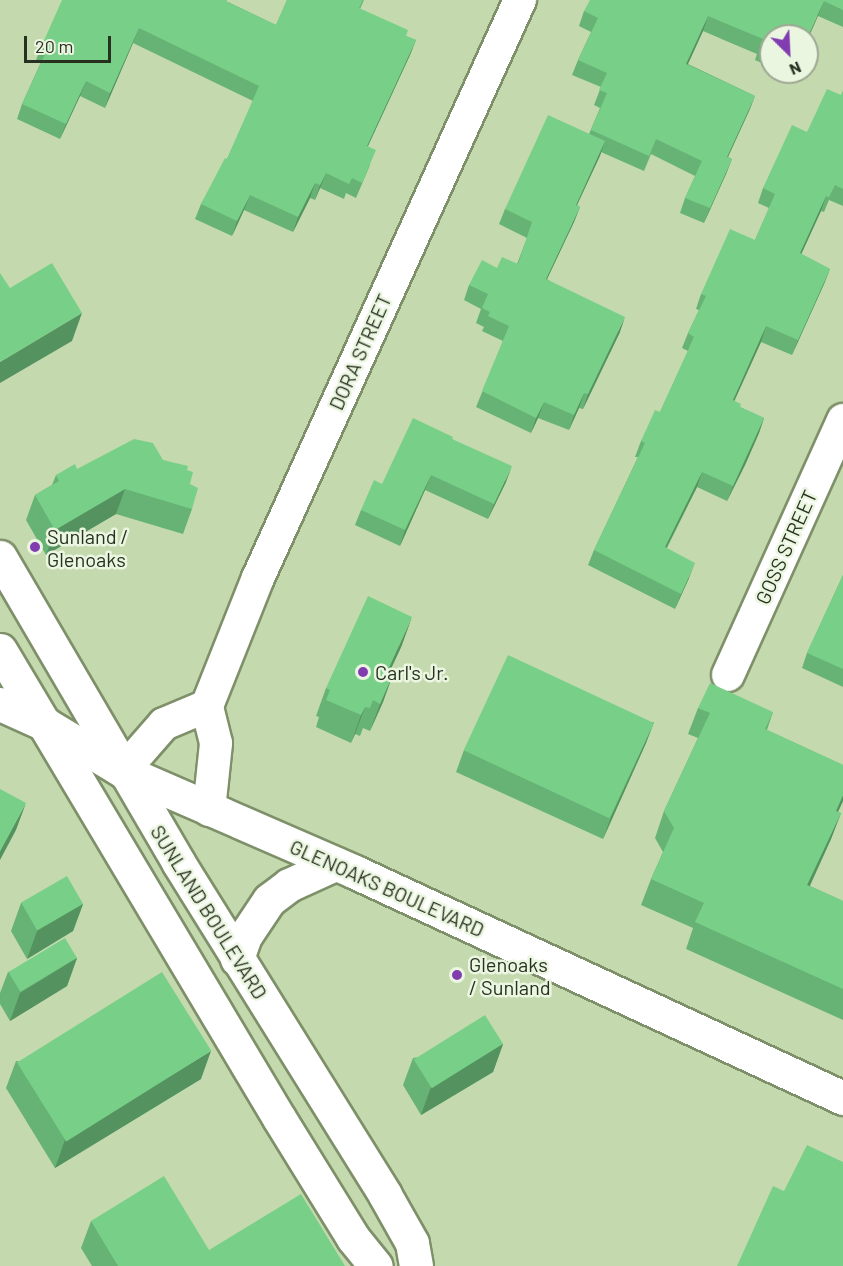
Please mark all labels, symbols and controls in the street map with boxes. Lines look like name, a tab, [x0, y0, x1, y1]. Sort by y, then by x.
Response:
scale bar	[27, 24, 114, 62]
north arrow	[759, 24, 819, 84]
text: 20 m	[35, 35, 73, 57]
text: N	[787, 58, 804, 80]
street label: DORA STREET	[324, 290, 396, 414]
street label: GOSS STREET	[750, 486, 822, 608]
place label: Sunland / Glenoaks	[47, 524, 129, 571]
marker: Sunland / Glenoaks	[28, 540, 42, 554]
place label: Carl's Jr.	[375, 660, 449, 684]
marker: Carl's Jr.	[356, 665, 370, 679]
street label: SUNLAND BOULEVARD	[146, 821, 272, 1003]
street label: GLENOAKS BOULEVARD	[286, 834, 488, 942]
place label: Glenoaks / Sunland	[469, 952, 551, 999]
marker: Glenoaks / Sunland	[450, 968, 464, 982]

